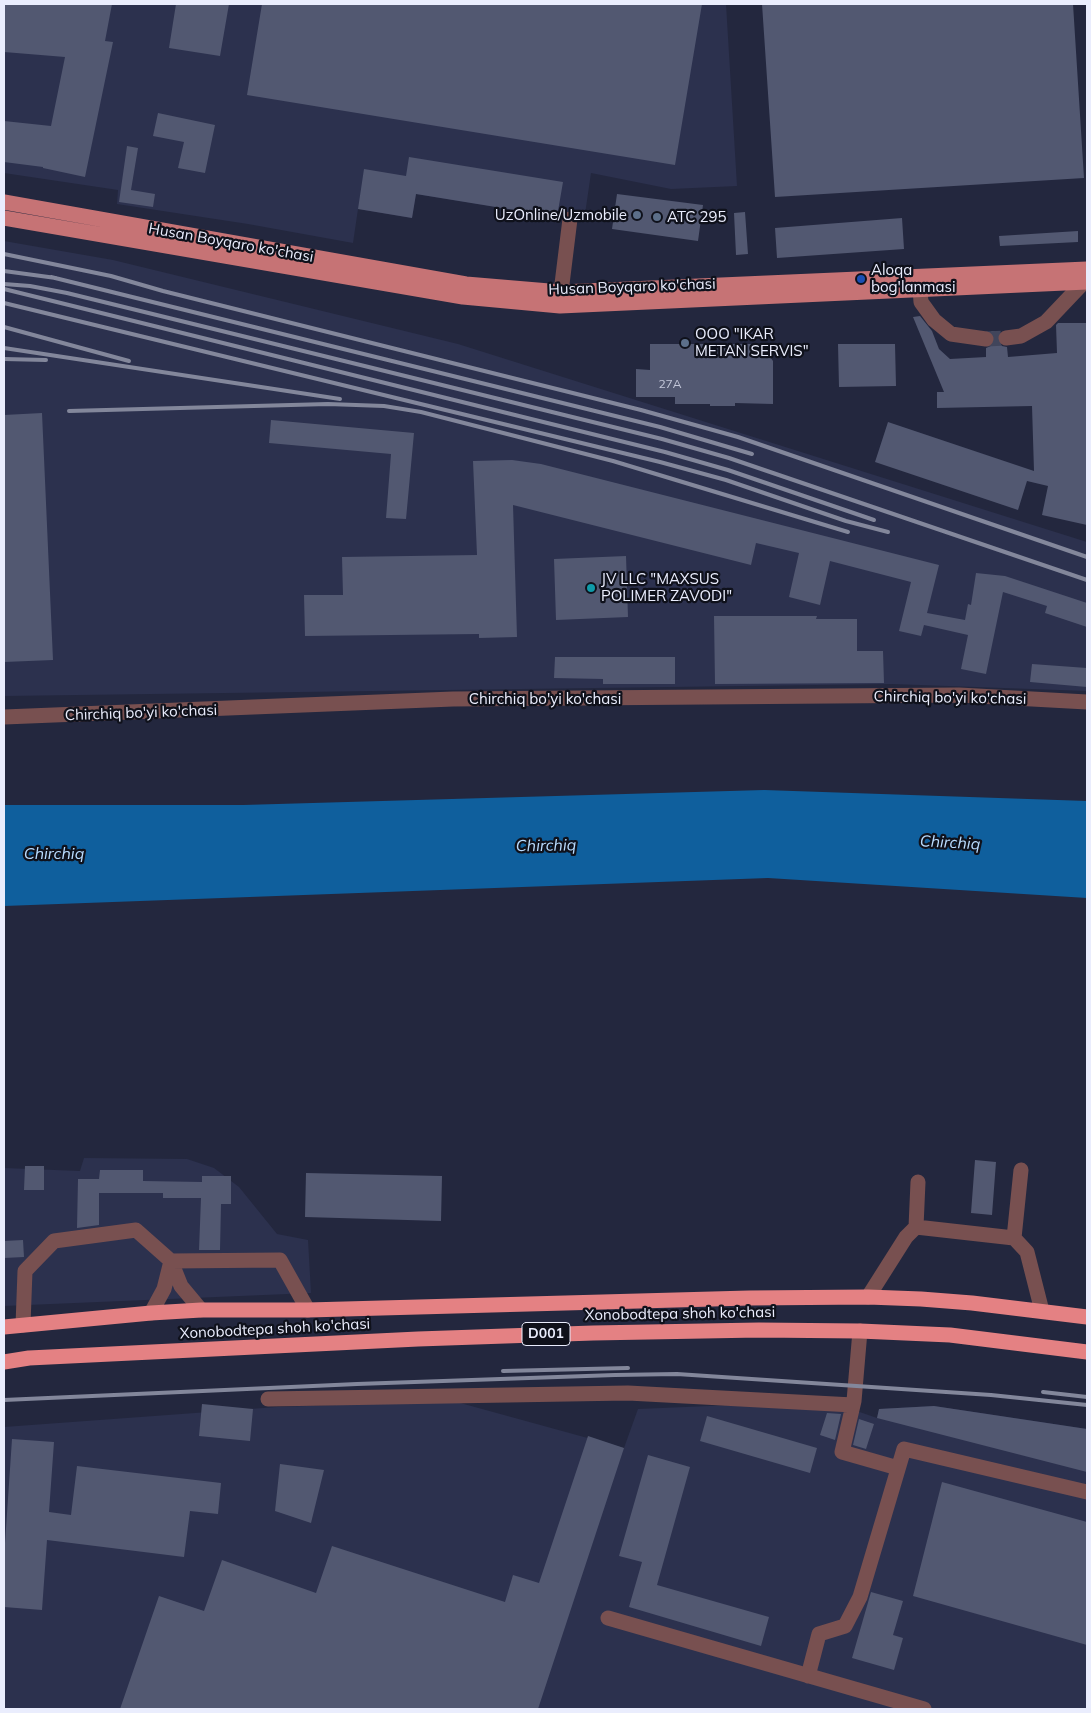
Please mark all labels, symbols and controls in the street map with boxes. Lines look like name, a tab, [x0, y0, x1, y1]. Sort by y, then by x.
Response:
place label: UzOnline/Uzmobile	[495, 206, 627, 224]
place label: ATC 295	[667, 208, 726, 226]
marker: UzOnline/Uzmobile	[631, 209, 643, 221]
marker: ATC 295	[651, 211, 663, 223]
street label: Husan Boyqaro ko'chasi	[147, 220, 315, 266]
place label: Aloqa bog'lanmasi	[871, 261, 955, 296]
marker: Aloqa bog'lanmasi	[855, 273, 867, 285]
street label: Husan Boyqaro ko'chasi	[548, 275, 716, 299]
place label: OOO "IKAR METAN SERVIS"	[695, 325, 809, 360]
marker: OOO "IKAR METAN SERVIS"	[679, 337, 691, 349]
house number: 27А	[658, 377, 682, 391]
place label: JV LLC "MAXSUS POLIMER ZAVODI"	[601, 570, 732, 605]
marker: JV LLC "MAXSUS POLIMER ZAVODI"	[585, 582, 597, 594]
street label: Chirchiq bo'yi ko'chasi	[874, 688, 1026, 708]
street label: Chirchiq bo'yi ko'chasi	[469, 690, 621, 708]
street label: Chirchiq bo'yi ko'chasi	[64, 701, 218, 725]
water label: Chirchiq	[919, 832, 981, 854]
water label: Chirchiq	[516, 836, 576, 856]
water label: Chirchiq	[24, 844, 84, 864]
street label: Xonobodtepa shoh ko'chasi	[585, 1303, 775, 1325]
street label: Xonobodtepa shoh ko'chasi	[179, 1315, 371, 1343]
road number: D001	[522, 1322, 570, 1346]

